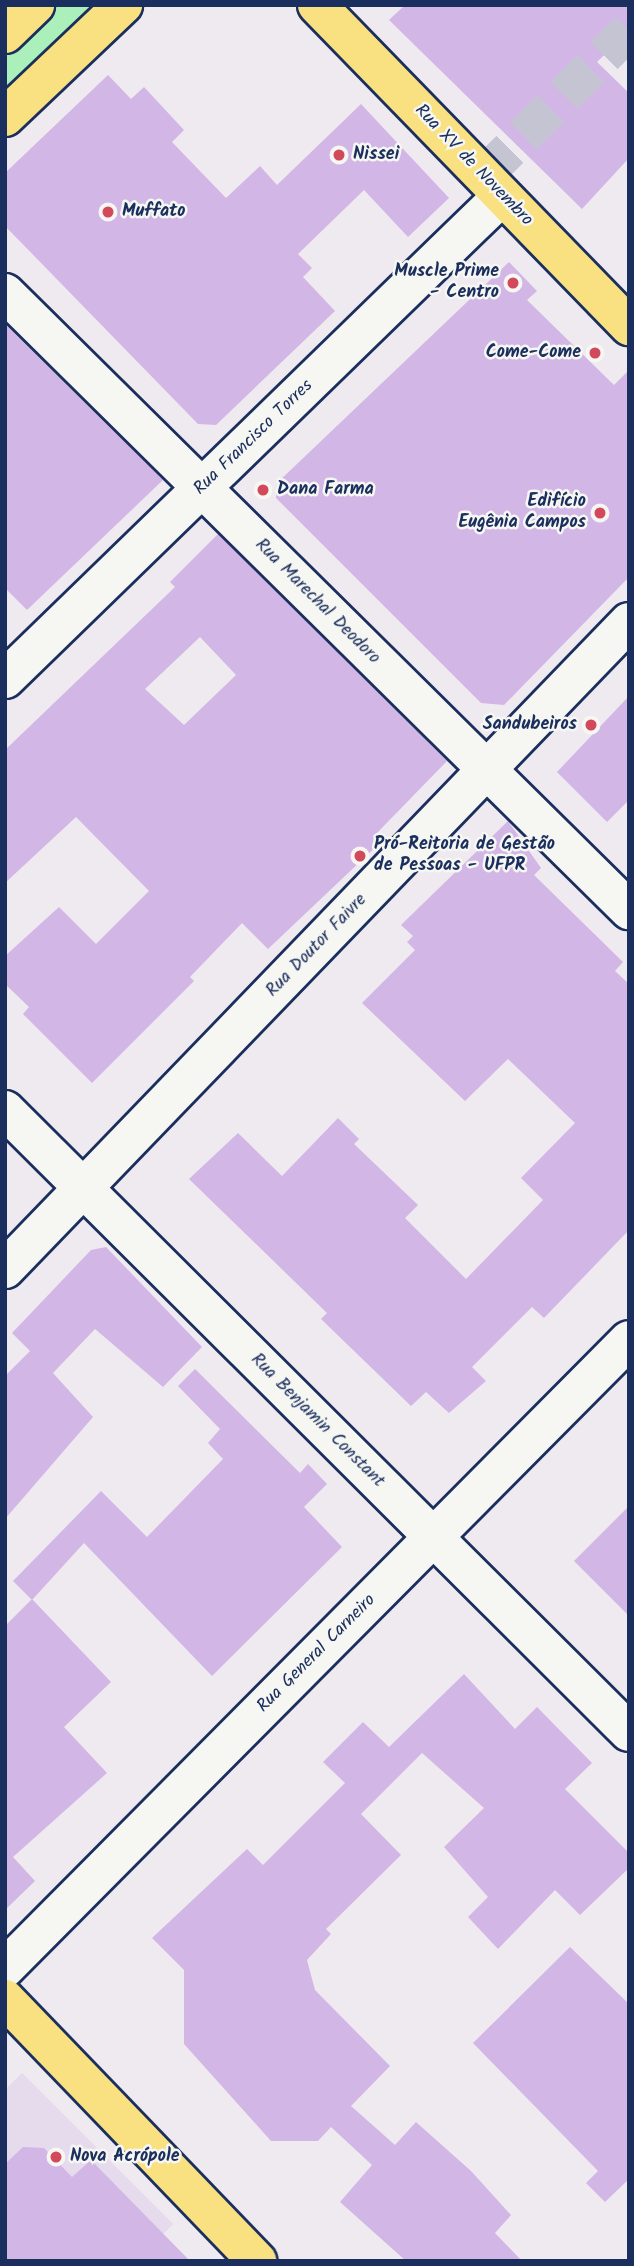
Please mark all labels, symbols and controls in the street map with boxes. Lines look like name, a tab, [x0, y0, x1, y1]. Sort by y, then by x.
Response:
street label: Rua XV de Novembro	[409, 101, 537, 231]
place label: Nissei	[353, 144, 399, 166]
marker: Nissei	[331, 147, 347, 163]
place label: Muffato	[122, 201, 186, 223]
marker: Muffato	[100, 204, 116, 220]
place label: Muscle Prime - Centro	[394, 262, 499, 304]
marker: Muscle Prime - Centro	[505, 275, 521, 291]
place label: Come-Come	[486, 342, 581, 364]
marker: Come-Come	[587, 345, 603, 361]
street label: Rua Francisco Torres	[190, 376, 318, 500]
place label: Dana Farma	[277, 479, 374, 501]
marker: Dana Farma	[255, 482, 271, 498]
place label: Edifício Eugênia Campos	[458, 492, 586, 534]
marker: Edifício Eugênia Campos	[592, 505, 608, 521]
street label: Rua Marechal Deodoro	[250, 535, 384, 669]
place label: Sandubeiros	[483, 714, 577, 736]
marker: Sandubeiros	[583, 717, 599, 733]
place label: Pró-Reitoria de Gestão de Pessoas - UFPR	[374, 835, 555, 878]
marker: Pró-Reitoria de Gestão de Pessoas - UFPR	[352, 848, 368, 864]
street label: Rua Doutor Faivre	[262, 890, 372, 1002]
street label: Rua Benjamin Constant	[246, 1350, 388, 1492]
street label: Rua General Carneiro	[253, 1590, 381, 1718]
place label: Nova Acrópole	[70, 2146, 180, 2168]
marker: Nova Acrópole	[48, 2149, 64, 2165]

